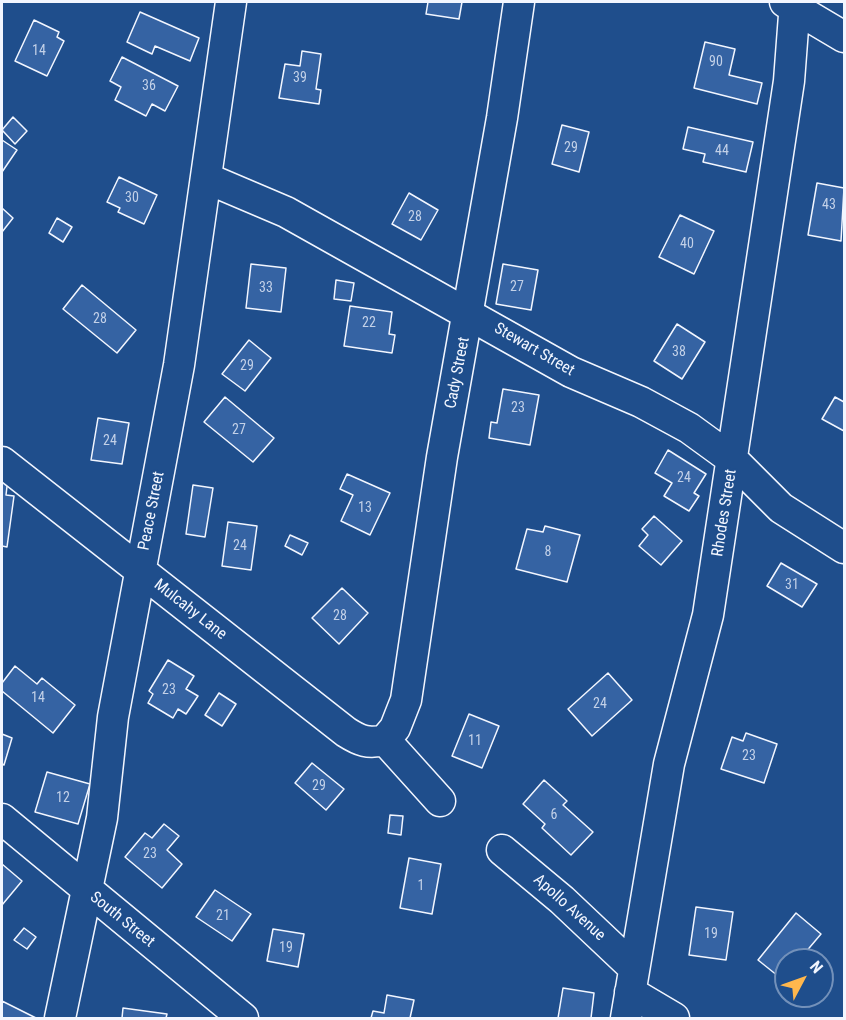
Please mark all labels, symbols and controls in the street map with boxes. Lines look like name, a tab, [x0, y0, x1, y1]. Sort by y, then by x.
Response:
house number: 14	[32, 43, 46, 59]
house number: 90	[709, 54, 723, 70]
house number: 39	[293, 70, 307, 86]
house number: 36	[142, 78, 156, 94]
house number: 29	[564, 140, 578, 156]
house number: 44	[715, 143, 729, 159]
house number: 30	[125, 190, 139, 206]
house number: 43	[822, 197, 836, 213]
house number: 28	[408, 209, 422, 225]
house number: 40	[680, 236, 694, 252]
house number: 27	[510, 279, 524, 295]
house number: 33	[259, 280, 273, 296]
house number: 28	[93, 311, 107, 327]
house number: 22	[362, 315, 376, 331]
street label: Stewart Street	[490, 319, 578, 381]
street label: Cady Street	[442, 336, 474, 410]
house number: 38	[672, 344, 686, 360]
house number: 29	[240, 358, 254, 374]
house number: 23	[511, 400, 525, 416]
house number: 27	[232, 422, 246, 438]
house number: 24	[103, 433, 117, 449]
street label: Rhodes Street	[709, 468, 741, 558]
street label: Peace Street	[135, 470, 169, 552]
house number: 24	[677, 470, 691, 486]
house number: 13	[358, 500, 372, 516]
house number: 24	[233, 538, 247, 554]
house number: 8	[545, 544, 551, 560]
street label: Mulcahy Lane	[150, 576, 230, 644]
house number: 31	[785, 577, 799, 593]
house number: 28	[333, 608, 347, 624]
house number: 23	[162, 682, 176, 698]
house number: 14	[31, 690, 45, 706]
house number: 24	[593, 696, 607, 712]
house number: 11	[468, 733, 482, 749]
house number: 23	[742, 748, 756, 764]
house number: 29	[312, 778, 326, 794]
house number: 12	[56, 790, 70, 806]
house number: 6	[551, 807, 557, 823]
house number: 23	[143, 846, 157, 862]
street label: Apollo Avenue	[529, 871, 609, 945]
house number: 1	[418, 878, 424, 894]
street label: South Street	[86, 888, 158, 952]
house number: 21	[216, 908, 230, 924]
house number: 19	[704, 926, 718, 942]
house number: 19	[279, 940, 293, 956]
north arrow	[774, 948, 834, 1008]
text: N	[806, 957, 827, 977]

